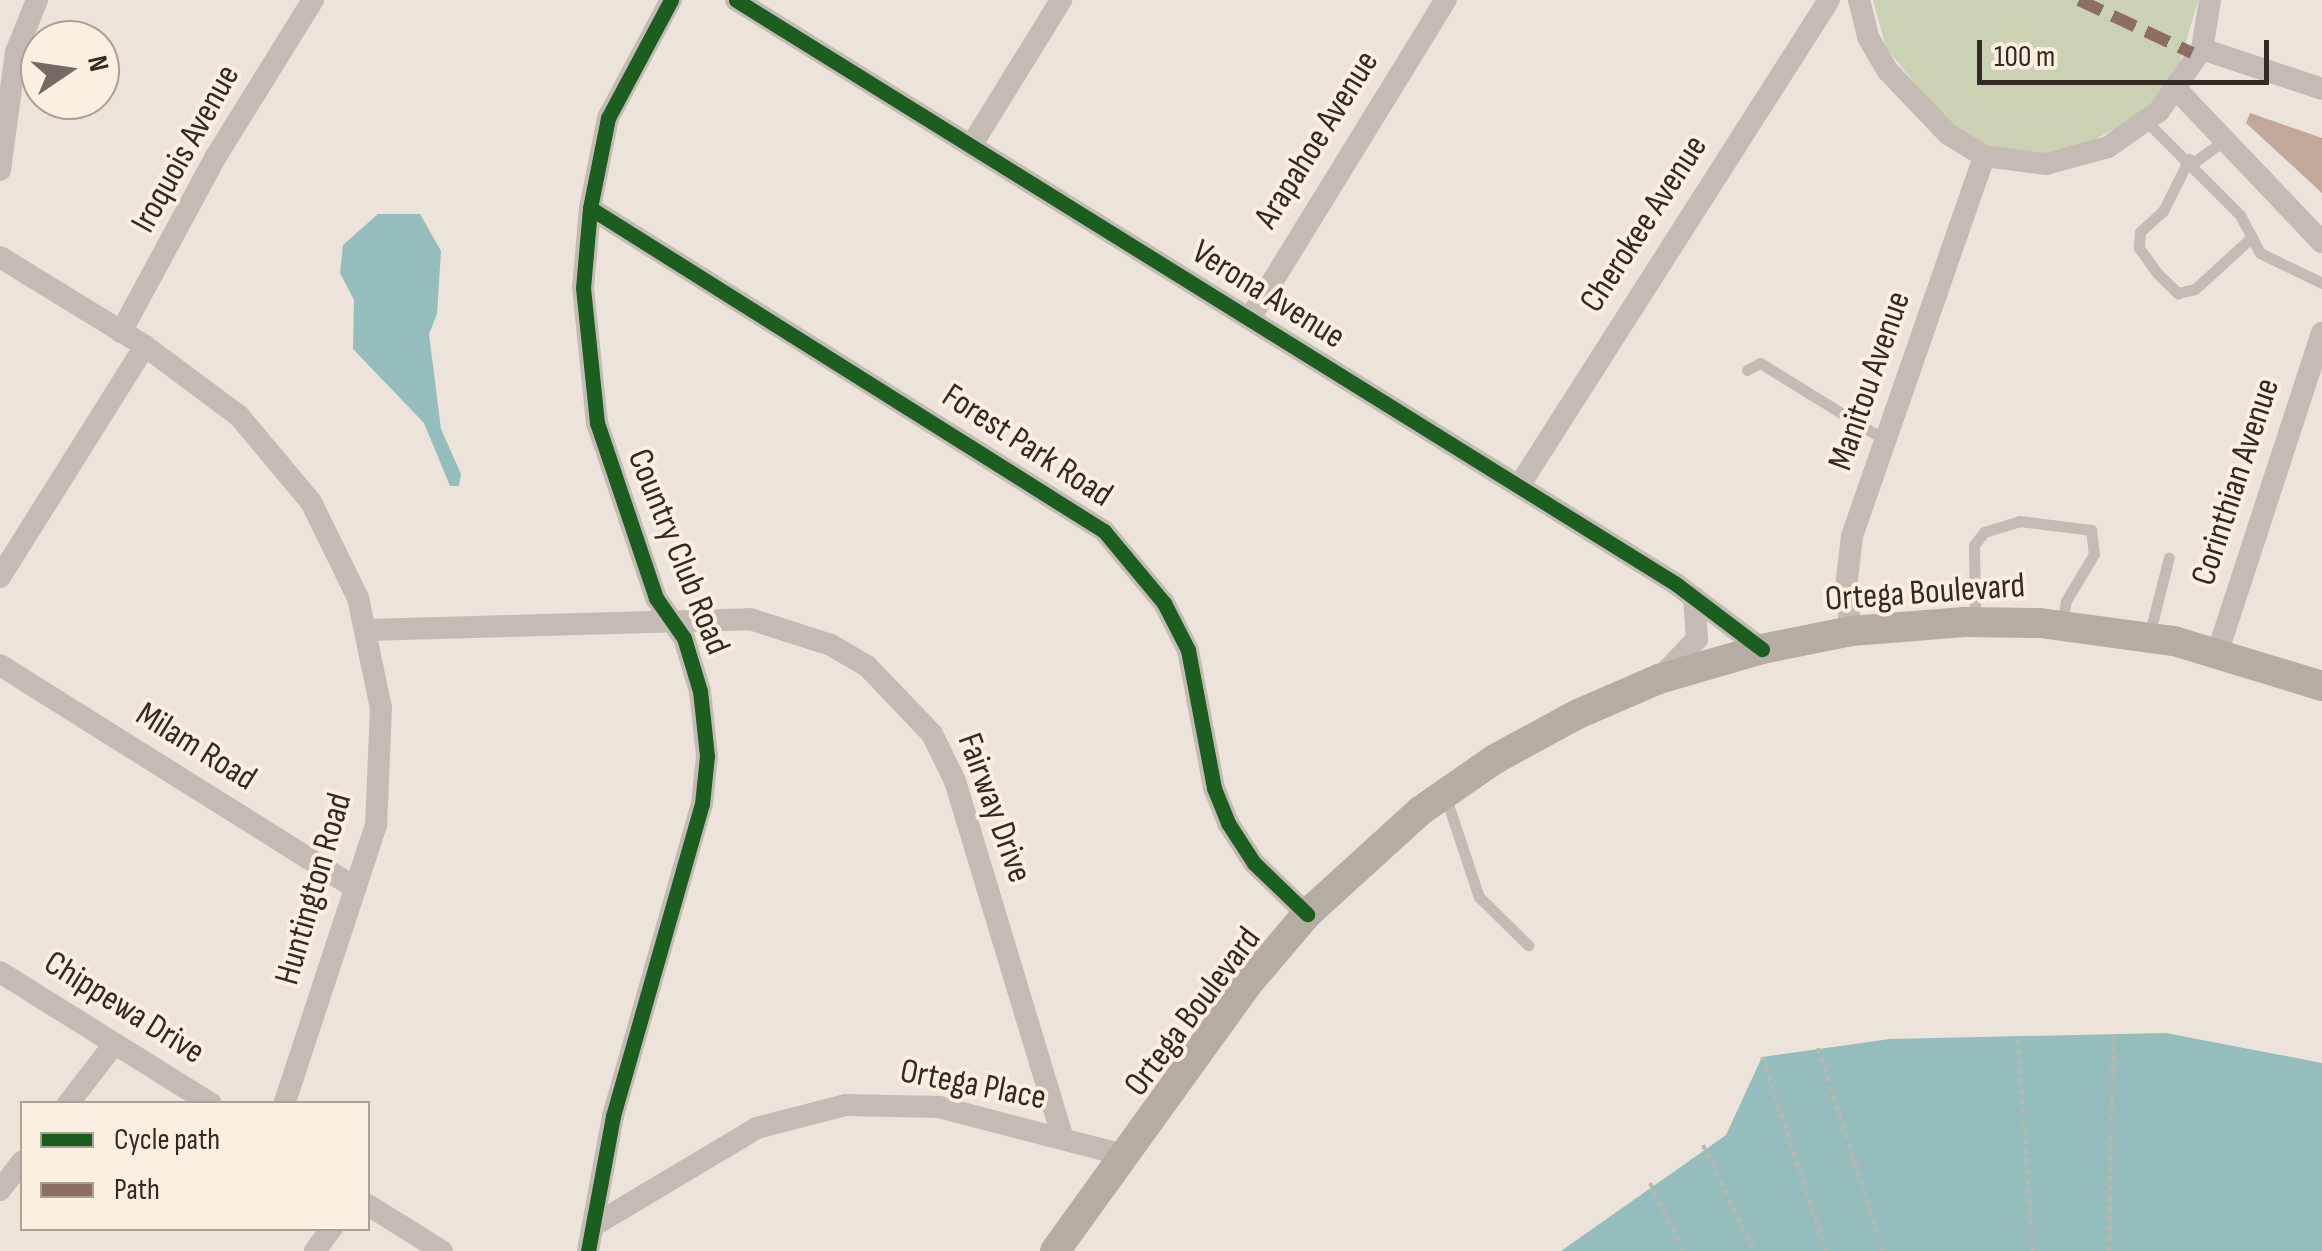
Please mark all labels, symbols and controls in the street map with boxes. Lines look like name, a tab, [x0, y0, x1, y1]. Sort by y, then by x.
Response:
north arrow	[20, 20, 120, 120]
scale bar	[1982, 20, 2274, 82]
text: 100 m	[1994, 39, 2055, 75]
street label: Arapahoe Avenue	[1246, 44, 1388, 236]
text: N	[80, 53, 116, 75]
street label: Iroquois Avenue	[123, 58, 249, 240]
street label: Cherokee Avenue	[1571, 128, 1717, 320]
street label: Verona Avenue	[1184, 232, 1352, 358]
street label: Manitou Avenue	[1820, 286, 1920, 476]
street label: Corinthian Avenue	[2183, 373, 2289, 591]
street label: Forest Park Road	[934, 375, 1120, 517]
street label: Country Club Road	[618, 443, 738, 661]
street label: Ortega Boulevard	[1824, 565, 2026, 621]
street label: Milam Road	[128, 694, 264, 800]
street label: Fairway Drive	[948, 728, 1040, 888]
street label: Huntington Road	[267, 788, 361, 990]
street label: Ortega Boulevard	[1116, 919, 1270, 1105]
street label: Chippewa Drive	[36, 942, 212, 1074]
street label: Ortega Place	[897, 1050, 1049, 1120]
legend	[20, 1101, 370, 1231]
text: Cycle path	[114, 1122, 220, 1158]
text: Path	[114, 1172, 160, 1208]

